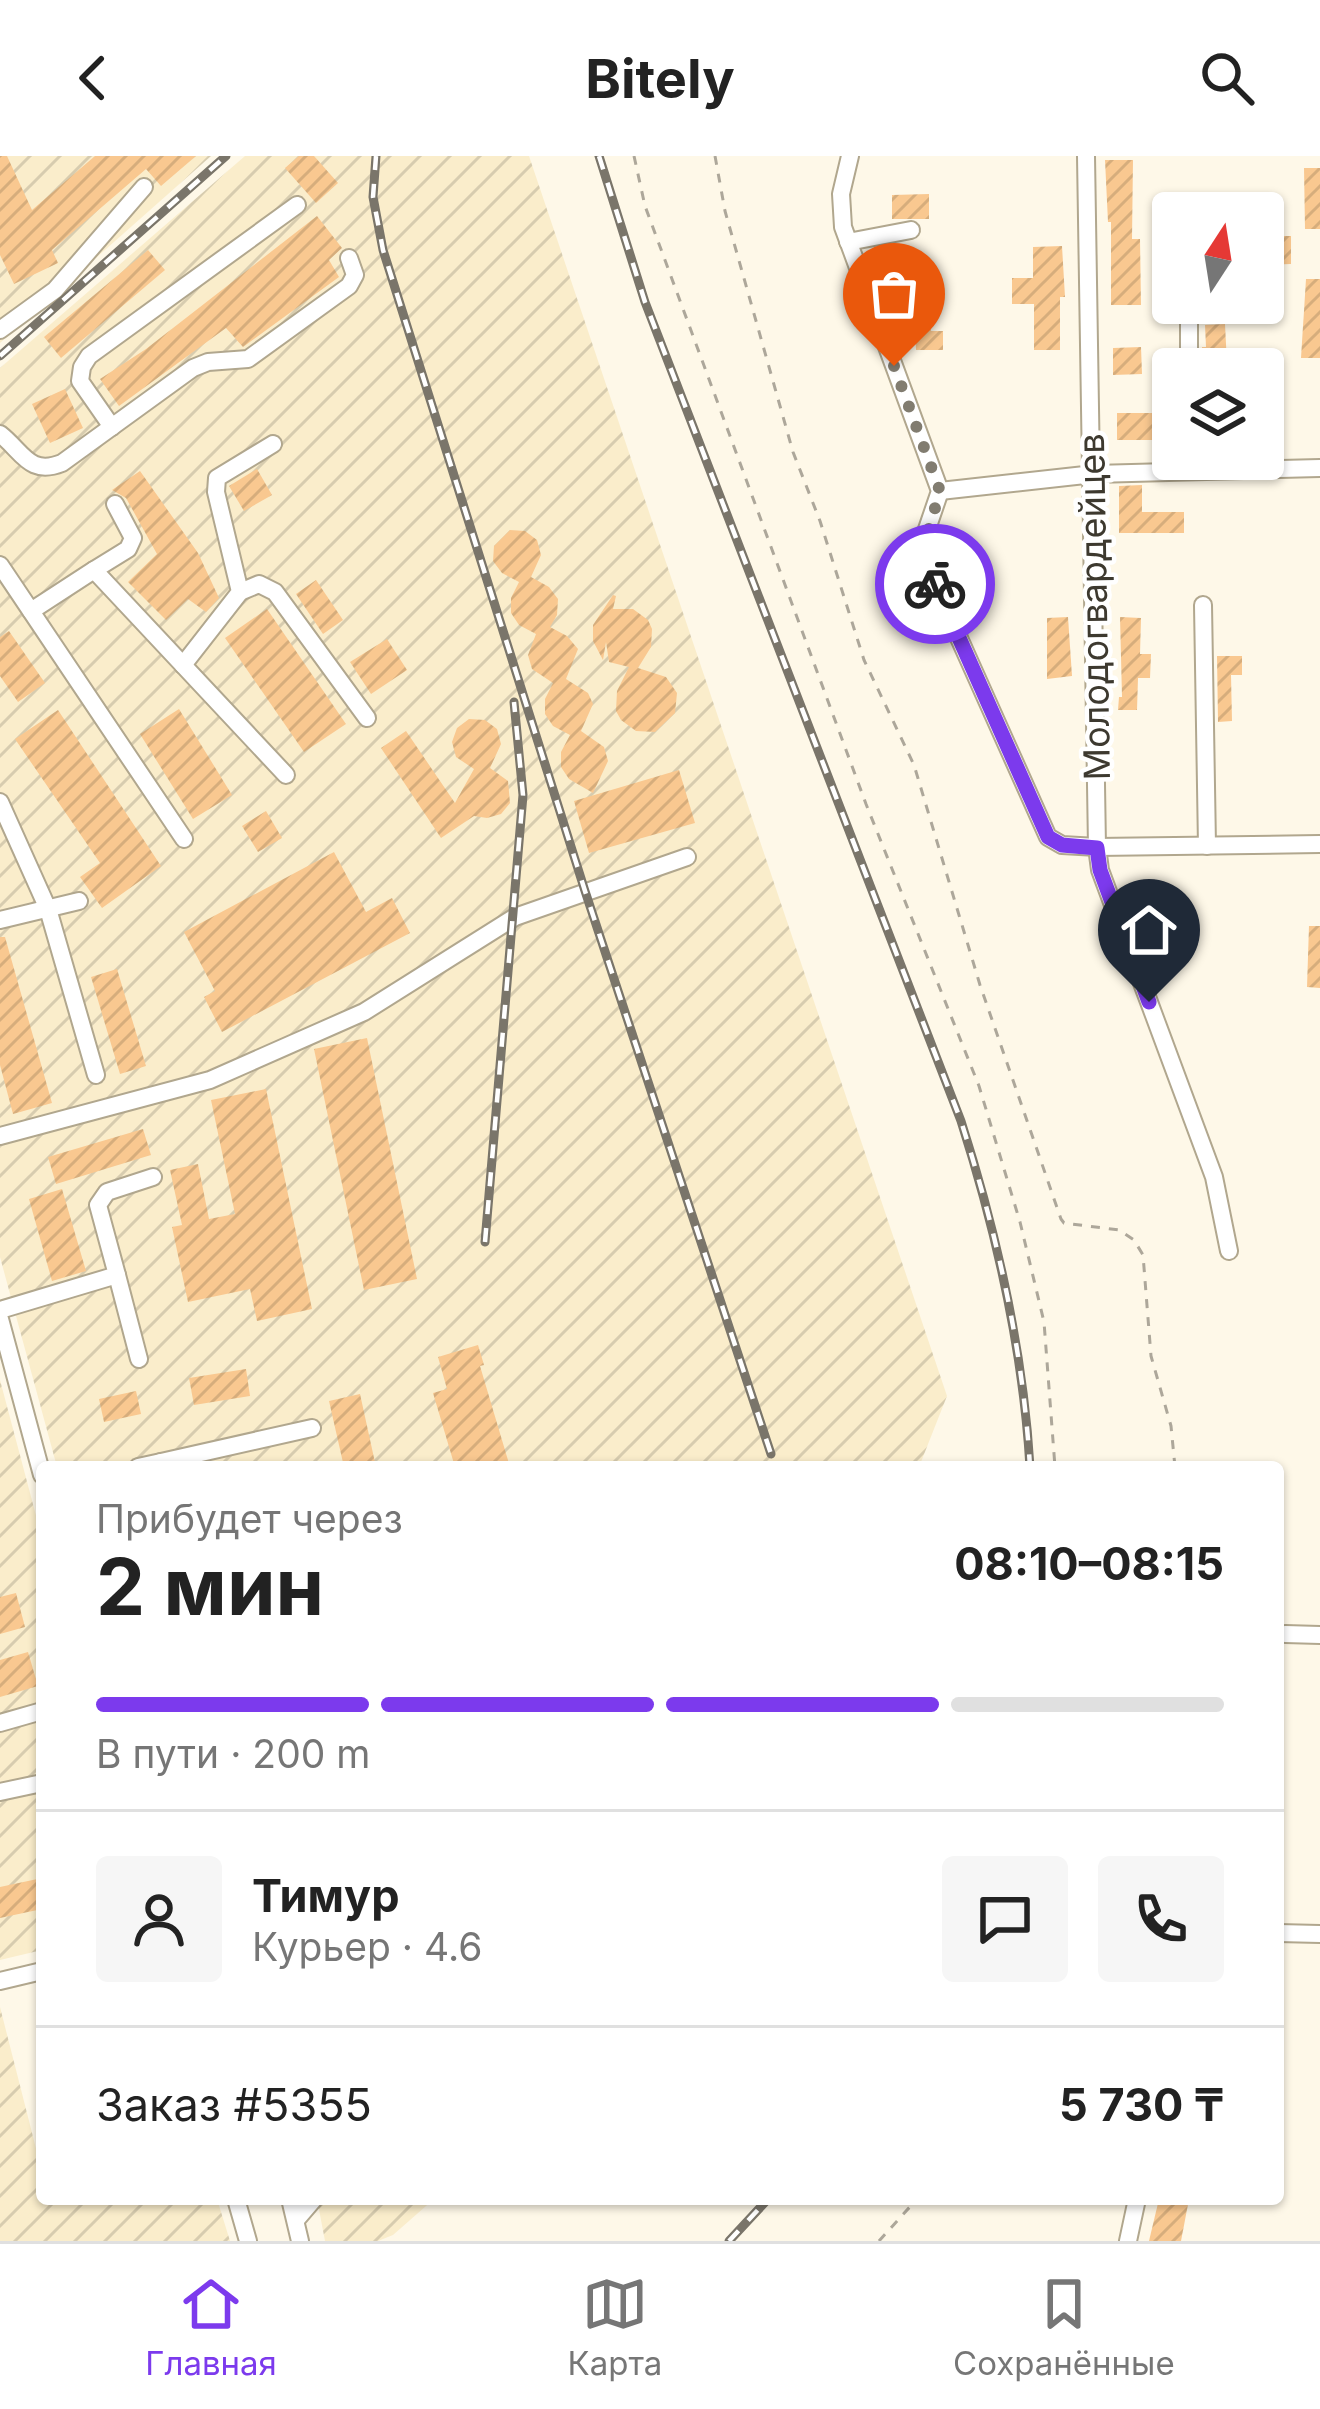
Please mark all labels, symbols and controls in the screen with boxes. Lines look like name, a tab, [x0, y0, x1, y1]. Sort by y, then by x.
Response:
icon: back	[60, 45, 126, 111]
icon: search	[1194, 45, 1260, 111]
text: Bitely	[585, 46, 735, 111]
north arrow	[1152, 192, 1284, 324]
map controls	[1152, 192, 1284, 480]
pin	[843, 243, 945, 366]
icon: bag	[861, 261, 927, 327]
button: layers	[1152, 348, 1284, 480]
street label: Молодогвардейцев	[1069, 433, 1119, 781]
courier	[875, 524, 995, 644]
icon: bike	[902, 551, 968, 617]
pin	[1098, 879, 1200, 1002]
icon: home	[1116, 897, 1182, 963]
text: Прибудет через	[96, 1495, 403, 1542]
text: 08:10–08:15	[954, 1536, 1224, 1591]
text: 2 мин	[96, 1539, 324, 1634]
text: В пути · 200 m	[96, 1730, 370, 1777]
button: person	[96, 1856, 222, 1982]
button: chat	[942, 1856, 1068, 1982]
button: phone	[1098, 1856, 1224, 1982]
text: Тимур	[252, 1868, 400, 1923]
text: Курьер · 4.6	[252, 1923, 482, 1970]
text: Заказ #5355	[96, 2077, 372, 2132]
text: 5 730 ₸	[1059, 2077, 1224, 2132]
tab: Главная	[145, 2271, 277, 2383]
tab: Карта	[568, 2271, 662, 2383]
tab: Сохранённые	[953, 2271, 1175, 2383]

